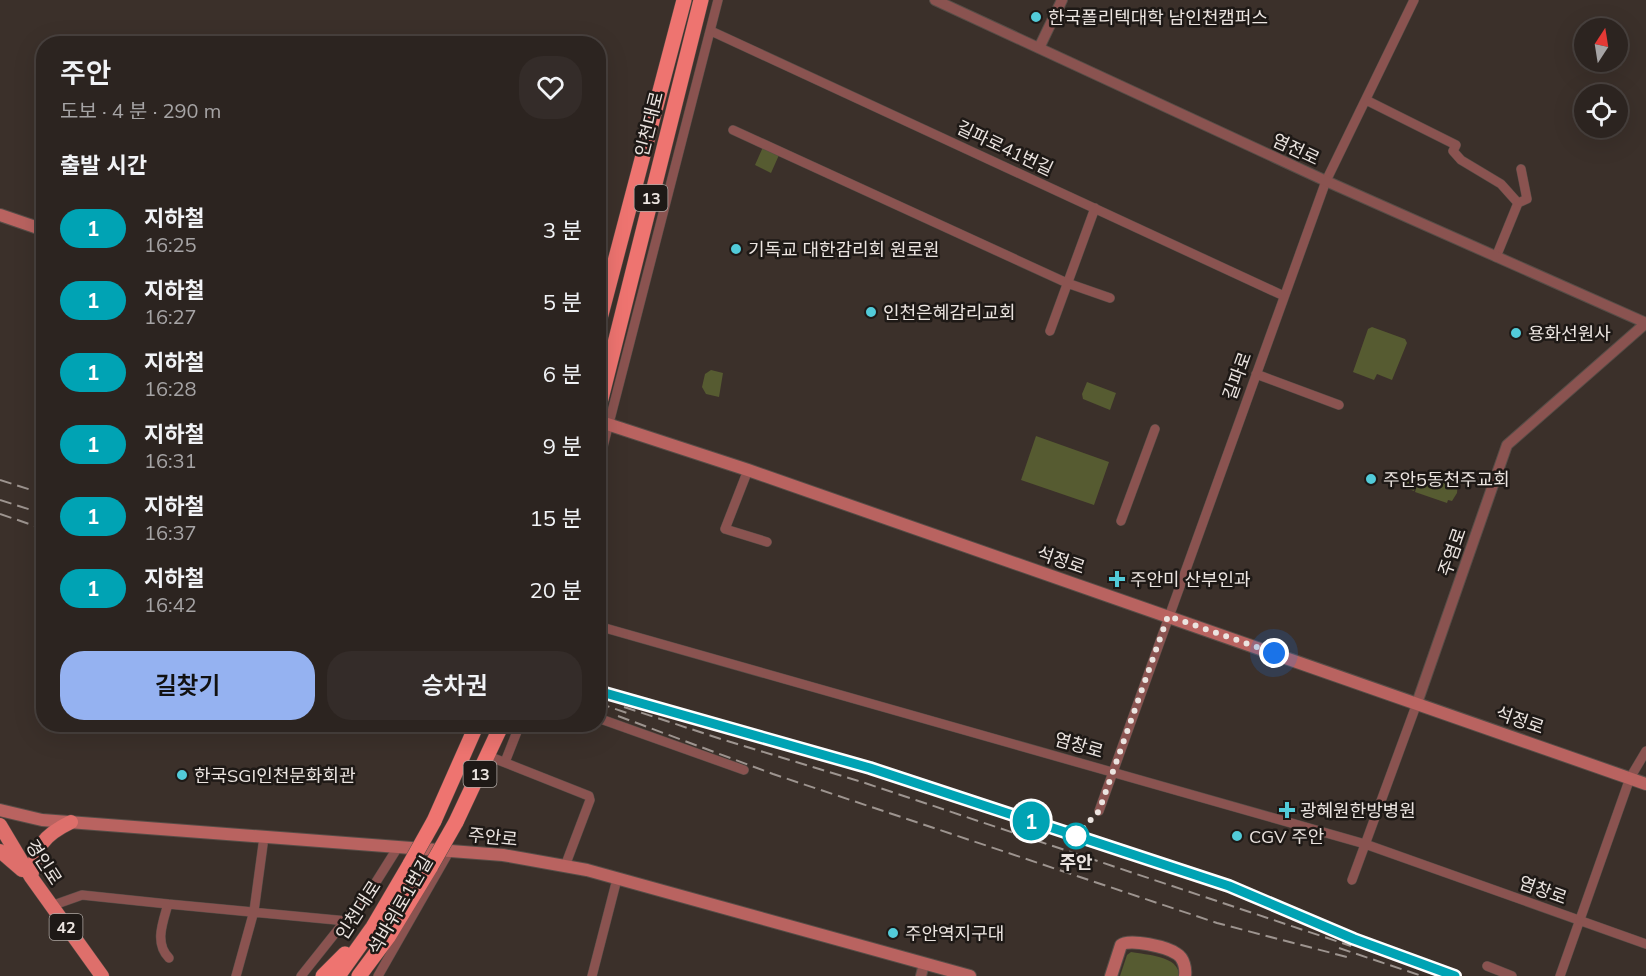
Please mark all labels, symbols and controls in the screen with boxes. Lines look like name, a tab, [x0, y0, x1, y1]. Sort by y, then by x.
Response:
place label: 한국폴리텍대학 남인천캠퍼스	[1048, 6, 1268, 29]
marker: 한국폴리텍대학 남인천캠퍼스	[1029, 10, 1043, 24]
north arrow	[1574, 18, 1628, 72]
map controls	[1574, 18, 1628, 138]
text: 주안	[60, 55, 112, 90]
button: heart	[519, 56, 582, 119]
button: locate	[1574, 84, 1628, 138]
street label: 인천대로	[630, 89, 668, 159]
text: 도보 · 4 분 · 290 m	[60, 98, 221, 123]
street label: 길파로41번길	[953, 116, 1057, 180]
street label: 염전로	[1269, 128, 1323, 170]
text: 출발 시간	[60, 151, 147, 179]
road number: 13	[634, 185, 668, 211]
text: 지하철	[144, 204, 205, 232]
text: 1	[87, 215, 99, 241]
text: 3 분	[543, 216, 582, 244]
text: 16:25	[144, 232, 197, 257]
place label: 기독교 대한감리회 원로원	[748, 238, 940, 261]
marker: 기독교 대한감리회 원로원	[729, 242, 743, 256]
text: 지하철	[144, 276, 205, 304]
text: 1	[87, 287, 99, 313]
text: 5 분	[543, 288, 582, 316]
place label: 인천은혜감리교회	[883, 301, 1015, 324]
text: 16:27	[144, 304, 197, 329]
marker: 인천은혜감리교회	[864, 305, 878, 319]
place label: 용화선원사	[1528, 322, 1611, 345]
marker: 용화선원사	[1509, 326, 1523, 340]
text: 지하철	[144, 348, 205, 376]
street label: 길파로	[1218, 349, 1256, 403]
text: 1	[87, 359, 99, 385]
text: 6 분	[543, 360, 582, 388]
text: 16:28	[144, 376, 197, 401]
text: 지하철	[144, 420, 205, 448]
text: 1	[87, 431, 99, 457]
text: 9 분	[543, 432, 582, 460]
text: 16:31	[144, 448, 197, 473]
place label: 주안5동천주교회	[1383, 468, 1510, 491]
marker: 주안5동천주교회	[1364, 472, 1378, 486]
text: 지하철	[144, 492, 205, 520]
text: 1	[87, 503, 99, 529]
text: 15 분	[530, 504, 582, 532]
text: 16:37	[144, 520, 197, 545]
street label: 주염로	[1433, 525, 1471, 579]
street label: 석정로	[1034, 541, 1088, 579]
text: 지하철	[144, 564, 205, 592]
place label: 주안미 산부인과	[1130, 568, 1251, 591]
marker: 주안미 산부인과	[1108, 570, 1126, 588]
text: 1	[87, 575, 99, 601]
text: 20 분	[530, 576, 582, 604]
text: 16:42	[144, 592, 197, 617]
your location	[1259, 638, 1289, 668]
button: 길찾기	[60, 651, 315, 720]
button: 승차권	[327, 651, 582, 720]
street label: 석정로	[1493, 701, 1547, 739]
street label: 염창로	[1052, 727, 1106, 763]
road number: 13	[464, 761, 496, 787]
place label: 한국SGI인천문화회관	[194, 764, 356, 787]
marker: 한국SGI인천문화회관	[175, 768, 189, 782]
place label: 광혜원한방병원	[1300, 799, 1416, 822]
marker: 광혜원한방병원	[1278, 801, 1296, 819]
line badge: 1	[1012, 802, 1050, 840]
text: 1	[1025, 808, 1037, 834]
street label: 주안로	[467, 823, 519, 851]
marker: 주안	[1063, 823, 1089, 849]
place label: CGV 주안	[1249, 825, 1324, 848]
marker: CGV 주안	[1230, 829, 1244, 843]
street label: 경인로	[21, 835, 67, 889]
place label: 주안	[1059, 851, 1093, 874]
street label: 석바위로1번길	[362, 852, 438, 958]
street label: 염창로	[1516, 871, 1570, 909]
street label: 인천대로	[330, 876, 386, 944]
road number: 42	[50, 914, 82, 940]
place label: 주안역지구대	[905, 922, 1004, 945]
marker: 주안역지구대	[886, 926, 900, 940]

